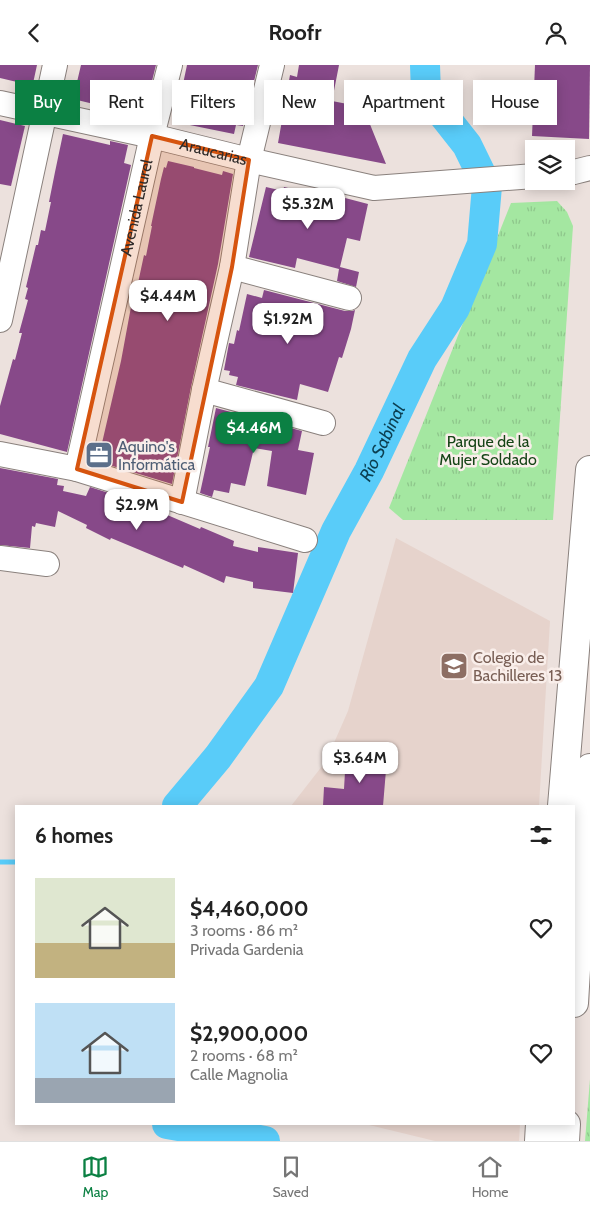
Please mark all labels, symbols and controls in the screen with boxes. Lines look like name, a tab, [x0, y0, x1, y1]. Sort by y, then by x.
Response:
icon: back	[20, 19, 48, 47]
text: Roofr	[268, 19, 322, 46]
icon: person	[542, 19, 570, 47]
chip: Buy	[15, 80, 80, 125]
chip: Rent	[90, 80, 162, 125]
chip: Filters	[172, 80, 254, 125]
chip: New	[264, 80, 334, 125]
chip: Apartment	[344, 80, 463, 125]
chip: House	[473, 80, 557, 125]
street label: Araucarias	[178, 134, 249, 169]
map controls	[525, 140, 575, 190]
button: layers	[525, 140, 575, 190]
street label: Avenida Laurel	[116, 157, 157, 258]
pin: $5.32M	[267, 187, 349, 230]
text: $5.32M	[282, 194, 334, 213]
pin: $4.44M	[127, 279, 209, 322]
text: $4.44M	[140, 286, 196, 305]
pin: $1.92M	[247, 303, 329, 345]
text: $1.92M	[263, 309, 313, 328]
water label: Río Sabinal	[355, 400, 410, 485]
pin: $4.46M	[213, 411, 295, 454]
text: $4.46M	[226, 418, 282, 437]
park label: Parque de la Mujer Soldado	[439, 432, 537, 469]
place label: Aquino's Informática	[118, 437, 195, 474]
office icon: Aquino's Informática	[84, 440, 114, 470]
pin: $2.9M	[102, 489, 172, 531]
text: $2.9M	[115, 495, 159, 514]
place label: Colegio de Bachilleres 13	[473, 648, 562, 685]
school or university icon: Colegio de Bachilleres 13	[439, 651, 469, 681]
pin: $3.64M	[319, 741, 401, 784]
text: $3.64M	[333, 748, 387, 767]
icon: filters	[527, 821, 555, 849]
text: 6 homes	[35, 823, 113, 848]
text: $4,460,000	[190, 896, 309, 921]
icon: home	[75, 898, 135, 958]
icon: heart	[527, 914, 555, 942]
text: 3 rooms · 86 m²	[190, 921, 298, 940]
text: Privada Gardenia	[190, 940, 303, 959]
text: $2,900,000	[190, 1021, 308, 1046]
icon: home	[75, 1023, 135, 1083]
icon: heart	[527, 1039, 555, 1067]
text: 2 rooms · 68 m²	[190, 1046, 298, 1065]
text: Calle Magnolia	[190, 1065, 288, 1084]
tab: Map	[81, 1153, 109, 1201]
tab: Saved	[272, 1153, 309, 1201]
tab: Home	[472, 1153, 509, 1201]

